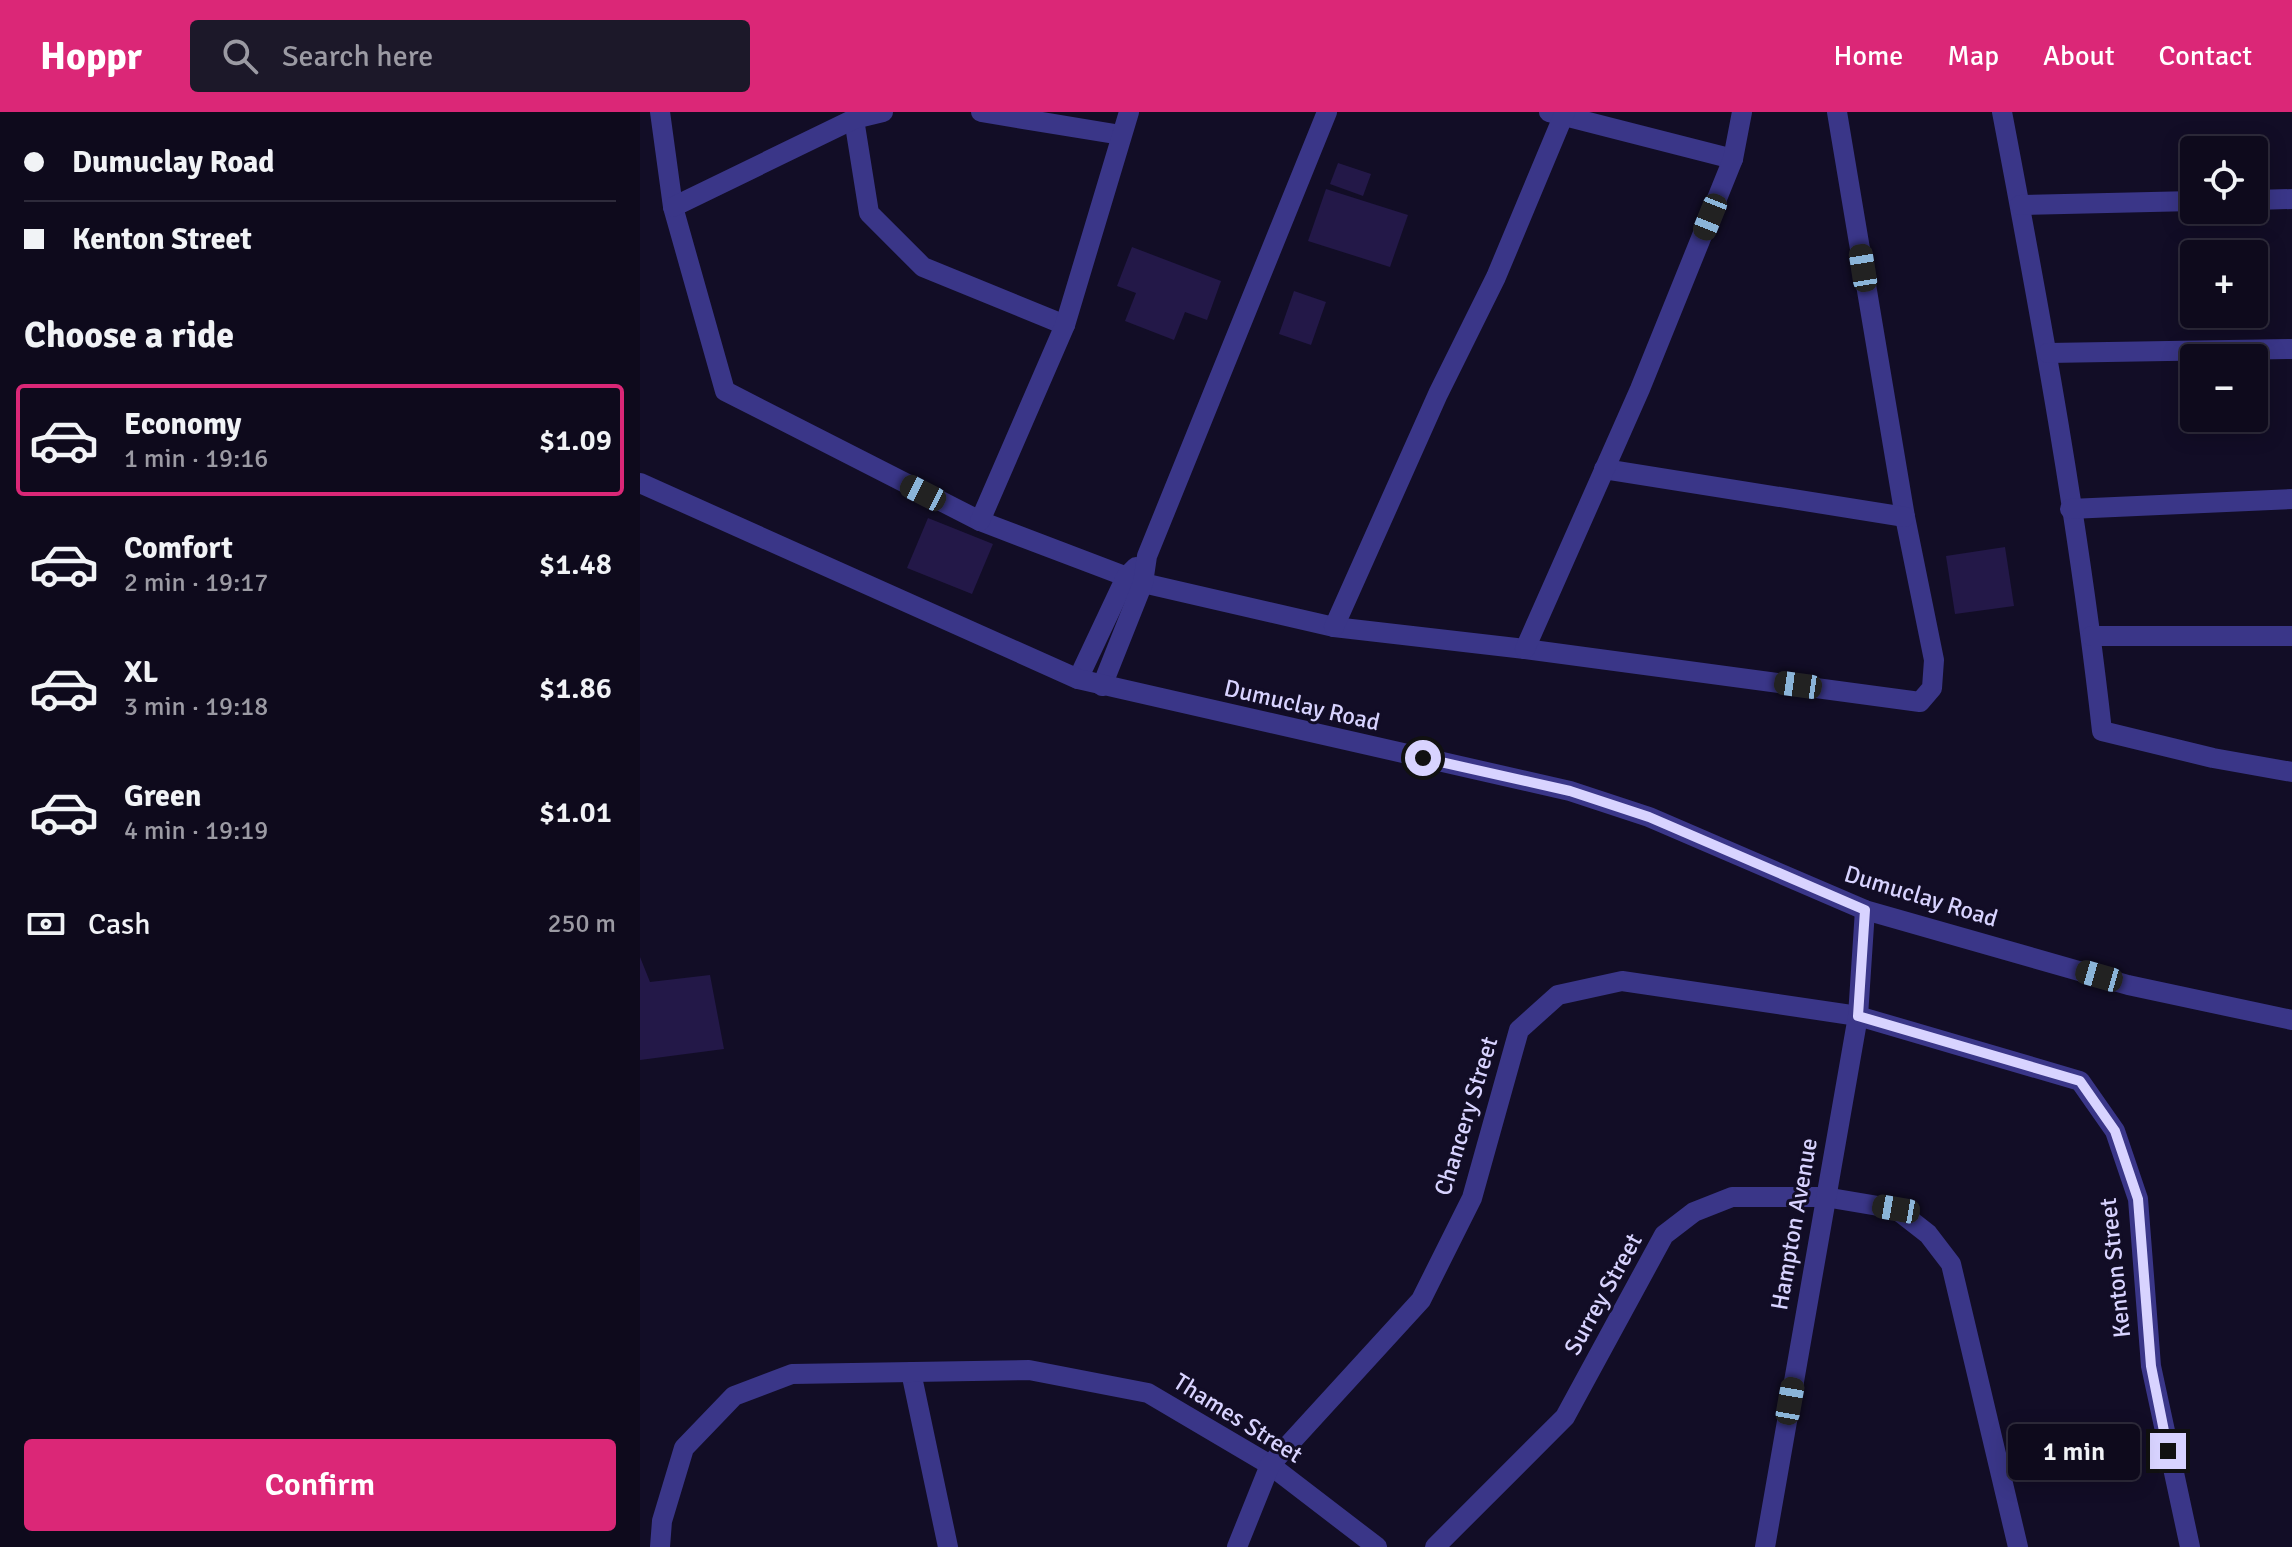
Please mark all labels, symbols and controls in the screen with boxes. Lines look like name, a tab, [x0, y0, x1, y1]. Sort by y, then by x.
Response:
search box	[190, 20, 750, 92]
text: Hoppr	[40, 33, 142, 80]
icon: search	[218, 34, 262, 78]
text: Search here	[282, 38, 433, 75]
text: Home	[1834, 39, 1903, 73]
text: Map	[1947, 39, 1999, 73]
text: About	[2043, 39, 2115, 73]
text: Contact	[2159, 39, 2252, 73]
map controls	[2180, 136, 2268, 432]
button: locate	[2180, 136, 2268, 224]
text: Dumuclay Road	[72, 144, 274, 181]
car	[1690, 190, 1730, 244]
text: Kenton Street	[72, 221, 252, 258]
button: +	[2180, 240, 2268, 328]
car	[1847, 242, 1879, 294]
text: Choose a ride	[24, 313, 234, 358]
button: −	[2180, 344, 2268, 432]
icon: car	[28, 404, 100, 476]
text: Economy	[124, 406, 241, 443]
text: $1.09	[539, 422, 612, 459]
text: 1 min · 19:16	[124, 443, 268, 475]
car	[896, 471, 950, 515]
icon: car	[28, 528, 100, 600]
text: Comfort	[124, 530, 233, 567]
text: $1.48	[539, 546, 612, 583]
text: 2 min · 19:17	[124, 567, 268, 599]
icon: car	[28, 652, 100, 724]
text: XL	[124, 654, 158, 691]
text: $1.86	[539, 670, 612, 707]
car	[1773, 670, 1823, 700]
street label: Dumuclay Road	[1221, 672, 1383, 738]
text: 3 min · 19:18	[124, 691, 268, 723]
route start	[1405, 740, 1441, 776]
icon: car	[28, 776, 100, 848]
text: Green	[124, 778, 201, 815]
text: $1.01	[539, 794, 612, 831]
text: 4 min · 19:19	[124, 815, 268, 847]
street label: Dumuclay Road	[1841, 858, 2001, 934]
icon: cash	[24, 902, 68, 946]
text: Cash	[88, 906, 151, 943]
text: 250 m	[547, 908, 616, 940]
car	[2073, 958, 2125, 994]
street label: Chancery Street	[1428, 1033, 1504, 1199]
street label: Hampton Avenue	[1764, 1136, 1824, 1312]
car	[1870, 1193, 1922, 1225]
street label: Kenton Street	[2093, 1197, 2137, 1339]
street label: Surrey Street	[1557, 1228, 1649, 1360]
street label: Thames Street	[1168, 1366, 1308, 1470]
car	[1774, 1375, 1806, 1427]
callout: 1 min	[2008, 1423, 2140, 1479]
route end	[2150, 1433, 2186, 1469]
text: 1 min	[2043, 1436, 2105, 1468]
button: Confirm	[24, 1439, 616, 1531]

